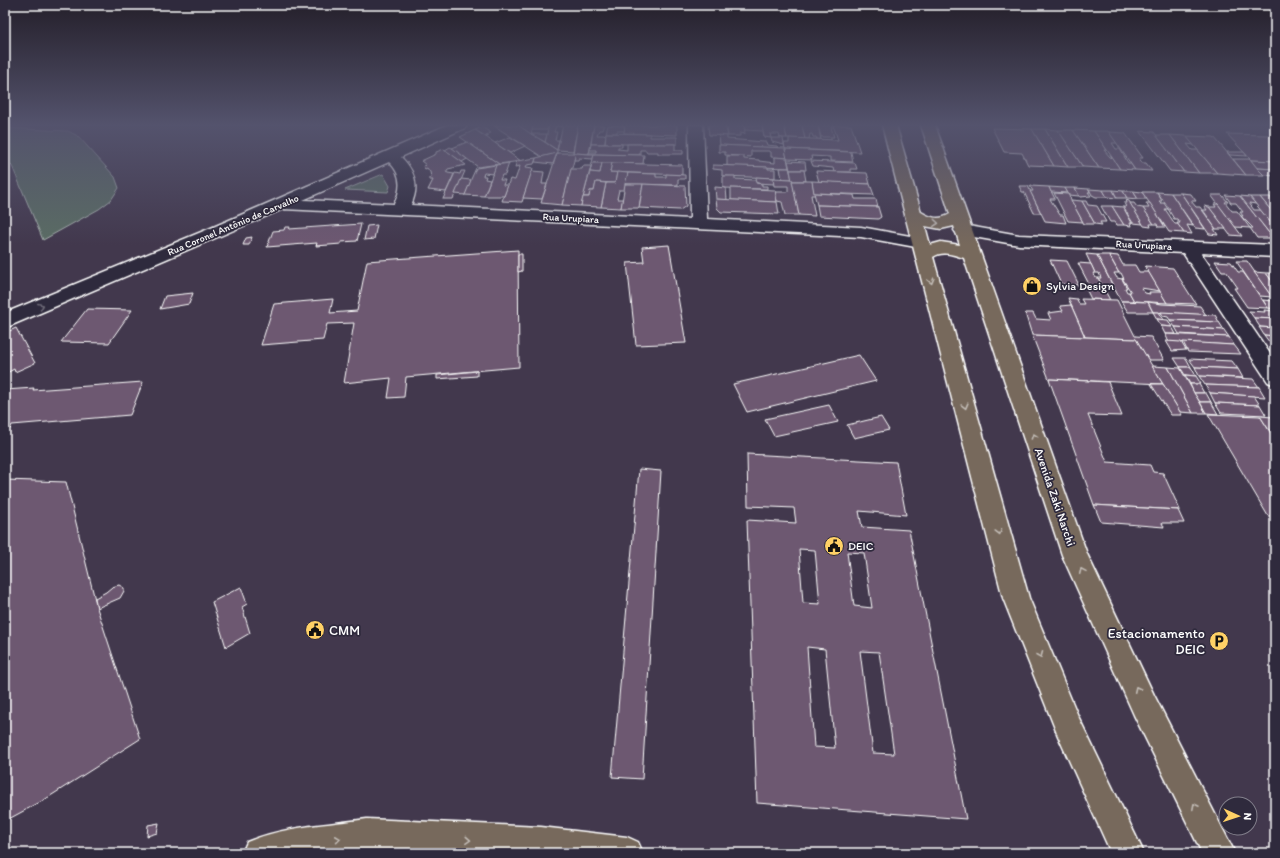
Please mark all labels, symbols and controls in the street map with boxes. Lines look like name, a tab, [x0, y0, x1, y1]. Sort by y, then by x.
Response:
street label: Rua Coronel Antônio de Carvalho	[165, 191, 301, 259]
street label: Rua Urupiara	[542, 210, 600, 226]
one-way arrow	[933, 218, 939, 227]
street label: Rua Urupiara	[1115, 237, 1173, 253]
shop icon: Sylvia Design	[1021, 275, 1043, 297]
one-way arrow	[926, 277, 935, 284]
place label: Sylvia Design	[1046, 279, 1114, 293]
one-way arrow	[37, 303, 44, 311]
one-way arrow	[960, 403, 969, 410]
one-way arrow	[1030, 432, 1039, 439]
street label: Avenida Zaki Narchi	[1032, 446, 1078, 548]
one-way arrow	[994, 528, 1003, 535]
public building icon: DEIC	[823, 535, 845, 557]
place label: DEIC	[848, 539, 874, 553]
one-way arrow	[1079, 568, 1087, 576]
public building icon: CMM	[304, 619, 326, 641]
place label: CMM	[329, 622, 360, 639]
place label: Estacionamento DEIC	[1108, 625, 1205, 658]
parking icon: Estacionamento DEIC	[1208, 630, 1230, 652]
one-way arrow	[1035, 652, 1043, 659]
one-way arrow	[1134, 686, 1142, 694]
north arrow	[1218, 796, 1258, 836]
one-way arrow	[1192, 802, 1200, 810]
text: N	[1241, 812, 1254, 821]
one-way arrow	[335, 835, 341, 844]
one-way arrow	[465, 835, 471, 844]

